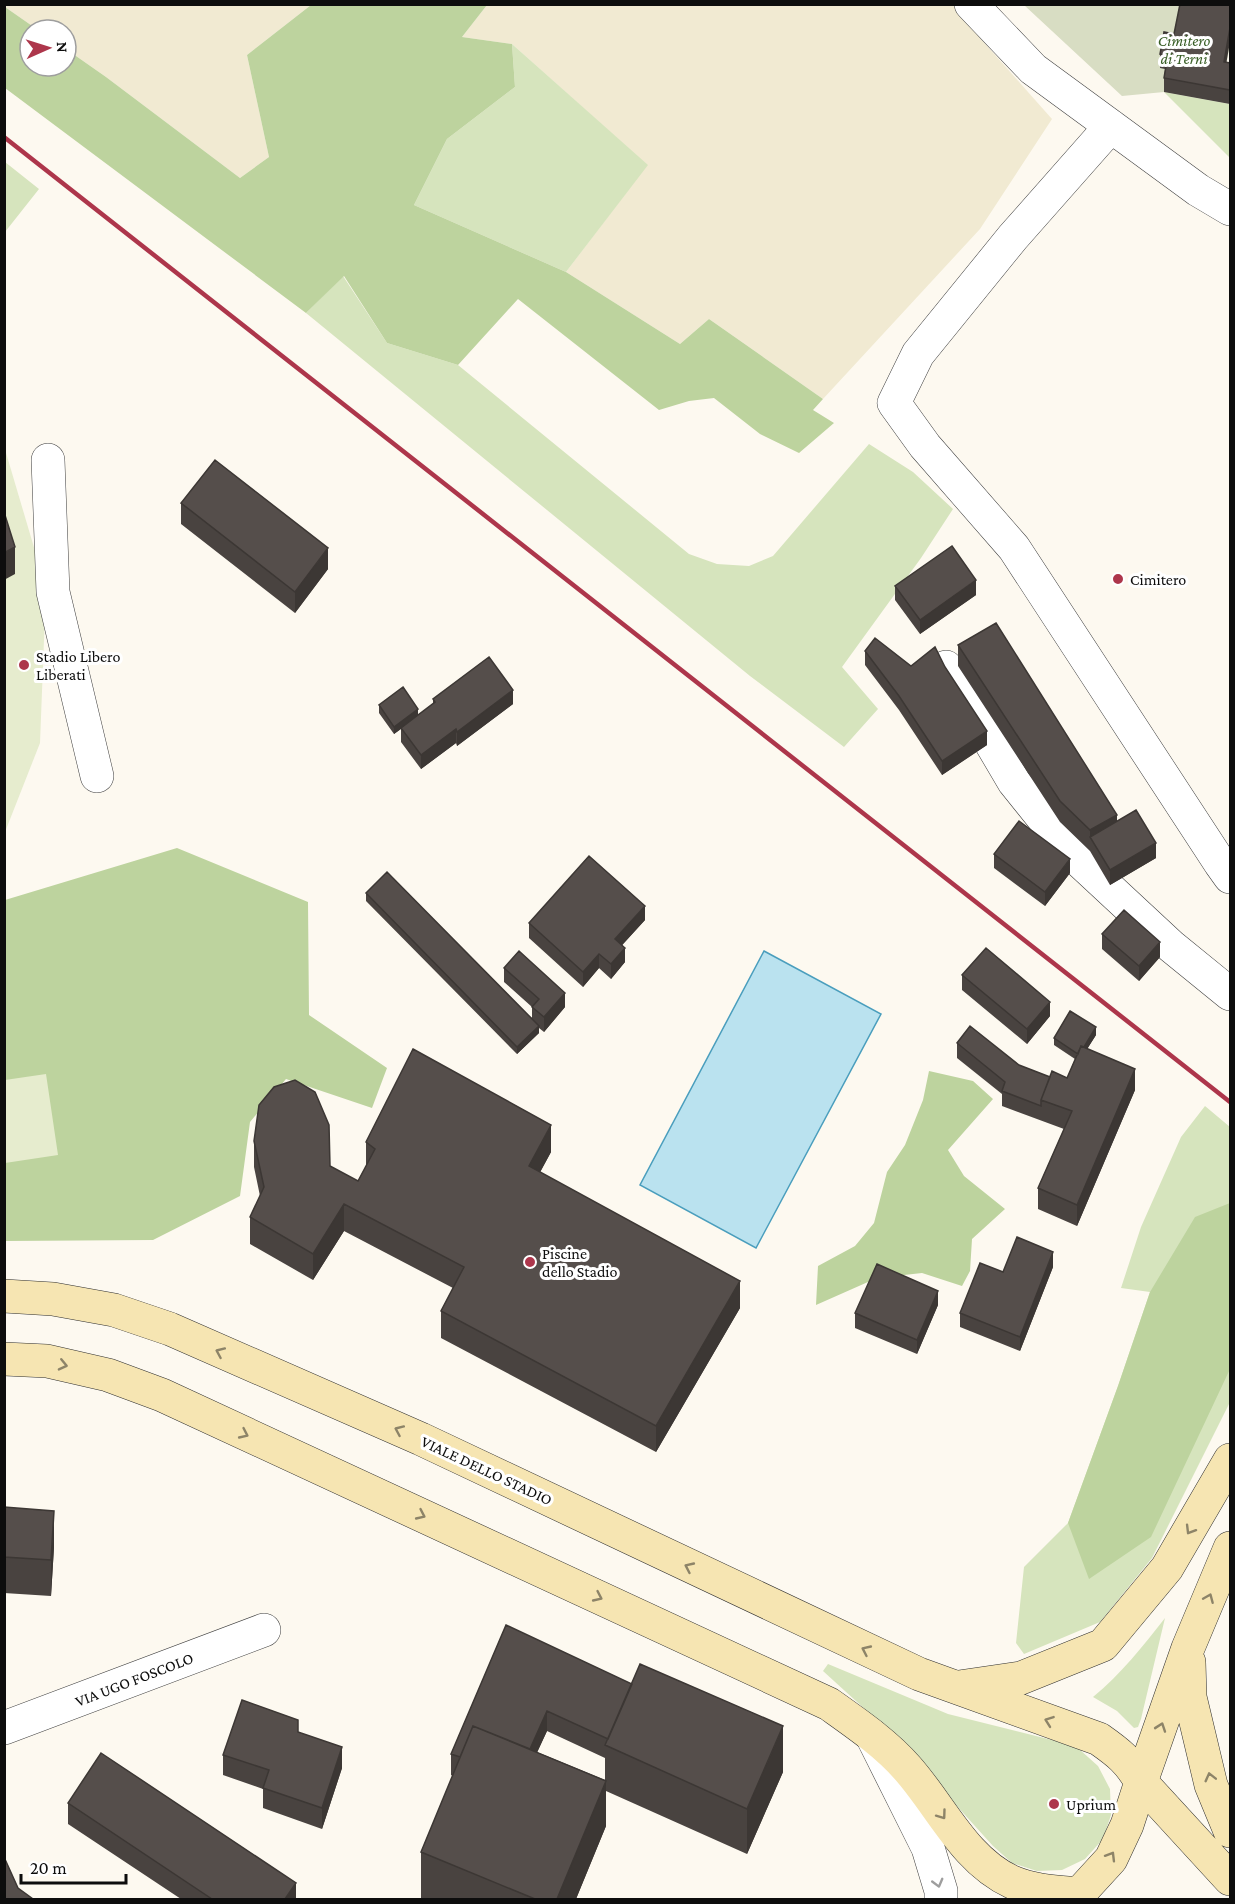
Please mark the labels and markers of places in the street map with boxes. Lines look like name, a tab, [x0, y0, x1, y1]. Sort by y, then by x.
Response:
place label: Cimitero	[1130, 571, 1186, 588]
marker: Cimitero	[1111, 572, 1125, 586]
place label: Stadio Libero Liberati	[36, 648, 120, 683]
marker: Stadio Libero Liberati	[17, 658, 31, 672]
place label: Piscine dello Stadio	[542, 1245, 618, 1280]
marker: Piscine dello Stadio	[523, 1255, 537, 1269]
place label: Uprium	[1066, 1796, 1116, 1814]
marker: Uprium	[1047, 1797, 1061, 1811]

